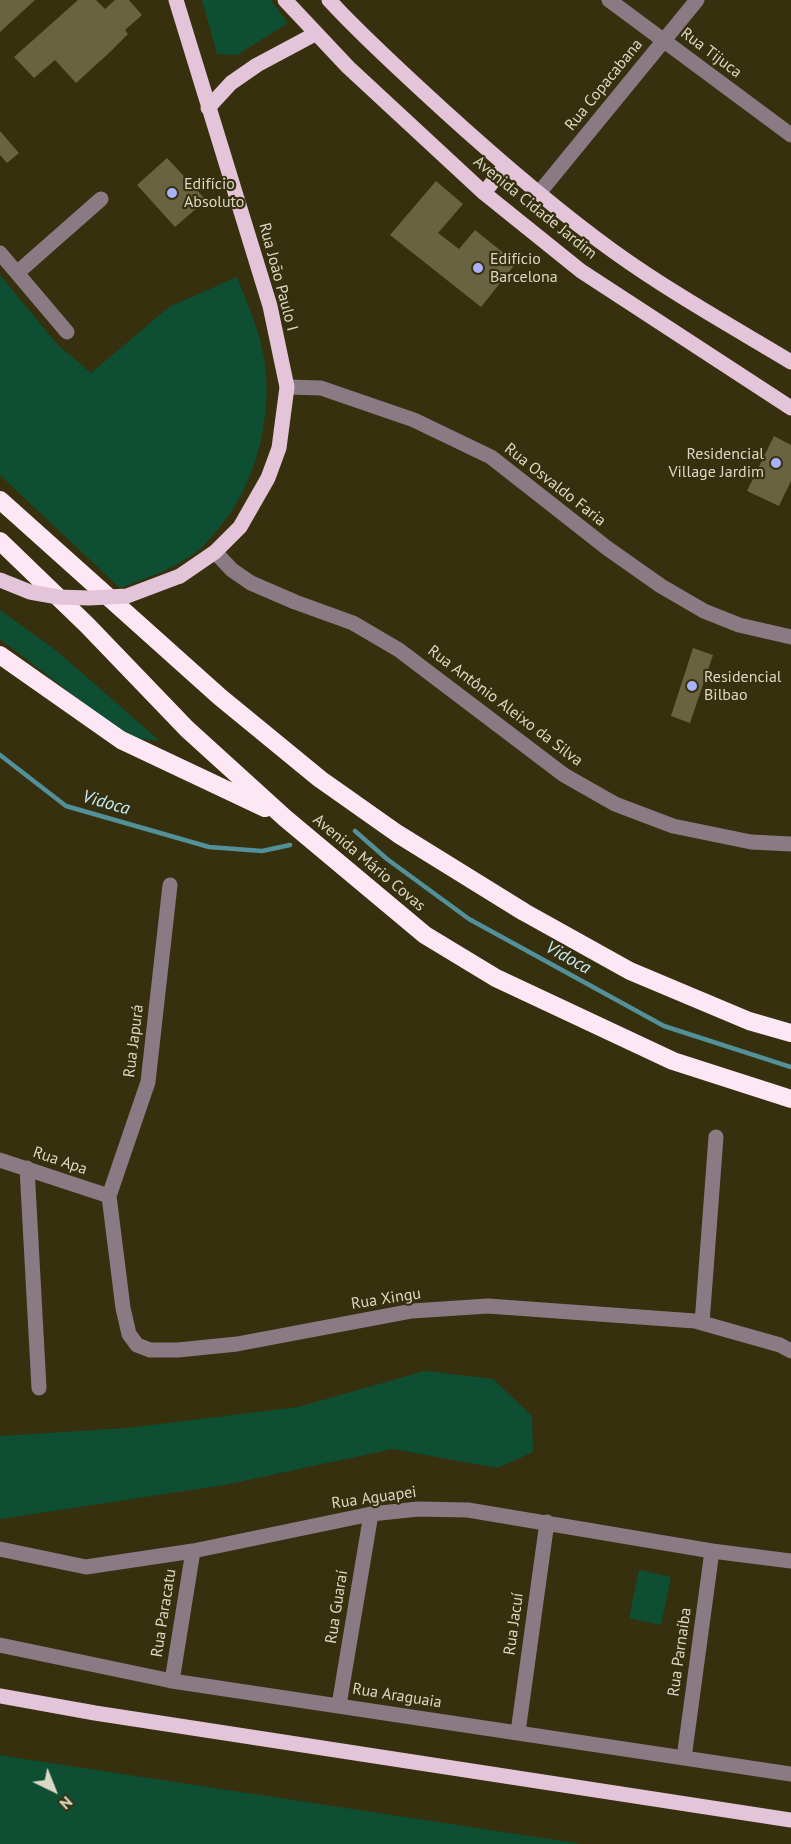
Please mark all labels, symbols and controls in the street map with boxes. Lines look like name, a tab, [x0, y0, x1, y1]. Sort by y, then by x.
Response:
street label: Rua Tijuca	[677, 24, 745, 82]
street label: Rua Copacabana	[561, 35, 647, 135]
street label: Avenida Cidade Jardim	[469, 152, 601, 264]
place label: Edifício Absoluto	[184, 174, 244, 212]
marker: Edifício Absoluto	[165, 186, 179, 200]
street label: Rua João Paulo I	[254, 221, 302, 333]
place label: Edifício Barcelona	[490, 249, 558, 287]
marker: Edifício Barcelona	[471, 261, 485, 275]
street label: Rua Osvaldo Faria	[500, 439, 610, 531]
place label: Residencial Village Jardim	[668, 444, 764, 482]
marker: Residencial Village Jardim	[769, 456, 783, 470]
street label: Rua Antônio Aleixo da Silva	[424, 641, 586, 771]
place label: Residencial Bilbao	[704, 667, 782, 705]
marker: Residencial Bilbao	[685, 679, 699, 693]
water label: Vidoca	[80, 786, 132, 820]
street label: Avenida Mário Covas	[309, 810, 429, 916]
water label: Vidoca	[542, 937, 594, 979]
street label: Rua Japurá	[120, 1003, 148, 1079]
street label: Rua Apa	[30, 1143, 90, 1179]
street label: Rua Xingu	[350, 1284, 422, 1314]
street label: Rua Aguapei	[330, 1483, 418, 1513]
street label: Rua Paracatu	[148, 1568, 180, 1658]
street label: Rua Guaraí	[322, 1569, 352, 1645]
street label: Rua Jacuí	[500, 1592, 528, 1656]
street label: Rua Parnaíba	[664, 1606, 696, 1698]
street label: Rua Araguaia	[351, 1679, 443, 1713]
north arrow	[24, 1760, 84, 1820]
text: N	[56, 1792, 77, 1814]

